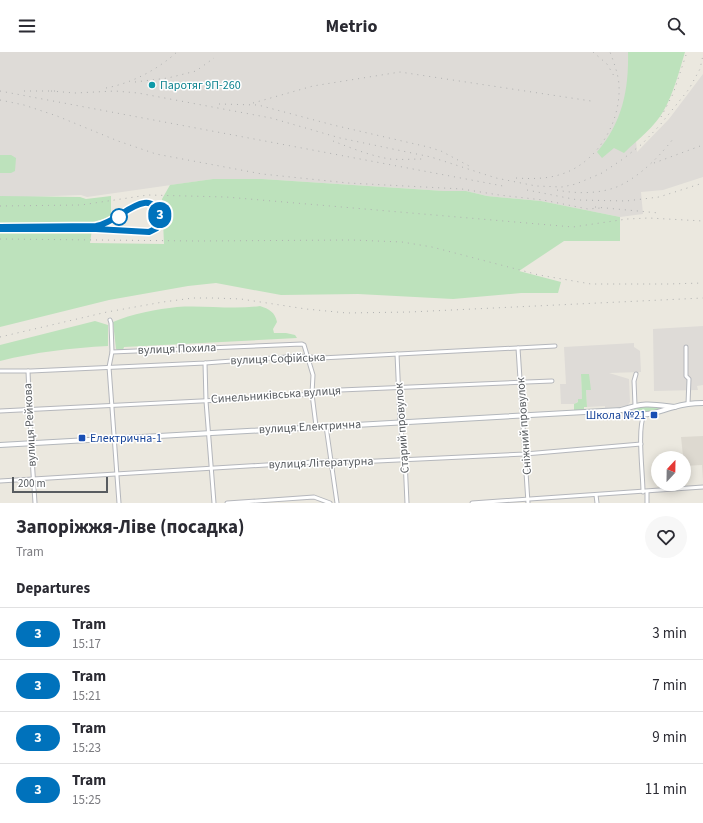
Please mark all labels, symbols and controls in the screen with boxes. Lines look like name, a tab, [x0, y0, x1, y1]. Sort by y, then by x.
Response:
text: Metrio	[326, 14, 377, 39]
icon: menu	[16, 15, 38, 37]
icon: search	[665, 15, 687, 37]
place label: Паротяг 9П-260	[160, 77, 241, 94]
marker: Паротяг 9П-260	[147, 80, 157, 90]
line badge: 3	[147, 202, 173, 228]
text: 3	[156, 205, 164, 225]
unlabelled marker	[110, 208, 128, 226]
street label: вулиця Похила	[137, 339, 217, 359]
street label: вулиця Софійська	[230, 349, 326, 369]
street label: Сніжний провулок	[512, 377, 536, 475]
street label: Синельниківська вулиця	[210, 382, 342, 408]
street label: Старий провулок	[390, 382, 414, 474]
street label: вулиця Рейкова	[19, 383, 41, 467]
place label: Школа №21	[586, 407, 646, 424]
marker: Школа №21	[649, 410, 659, 420]
street label: вулиця Електрична	[258, 416, 362, 438]
place label: Електрична-1	[90, 430, 162, 447]
marker: Електрична-1	[77, 433, 87, 443]
north arrow	[651, 451, 691, 491]
map controls	[651, 451, 691, 491]
street label: вулиця Літературна	[268, 453, 374, 473]
scale bar	[12, 475, 108, 494]
text: 200 m	[18, 476, 46, 491]
text: Запоріжжя-Ліве (посадка)	[16, 514, 245, 541]
button: heart	[645, 516, 687, 558]
text: Tram	[16, 543, 44, 561]
text: Departures	[16, 578, 90, 599]
text: Tram	[72, 614, 106, 635]
text: 3 min	[652, 623, 687, 644]
text: 3	[34, 624, 42, 644]
text: 15:17	[72, 635, 101, 653]
text: Tram	[72, 666, 106, 687]
text: 7 min	[652, 675, 687, 696]
text: 3	[34, 676, 42, 696]
text: 15:21	[72, 687, 101, 705]
text: Tram	[72, 718, 106, 739]
text: 9 min	[652, 727, 687, 748]
text: 3	[34, 728, 42, 748]
text: 15:23	[72, 739, 101, 757]
text: Tram	[72, 770, 106, 791]
text: 11 min	[645, 779, 687, 800]
text: 3	[34, 780, 42, 800]
text: 15:25	[72, 791, 101, 809]

